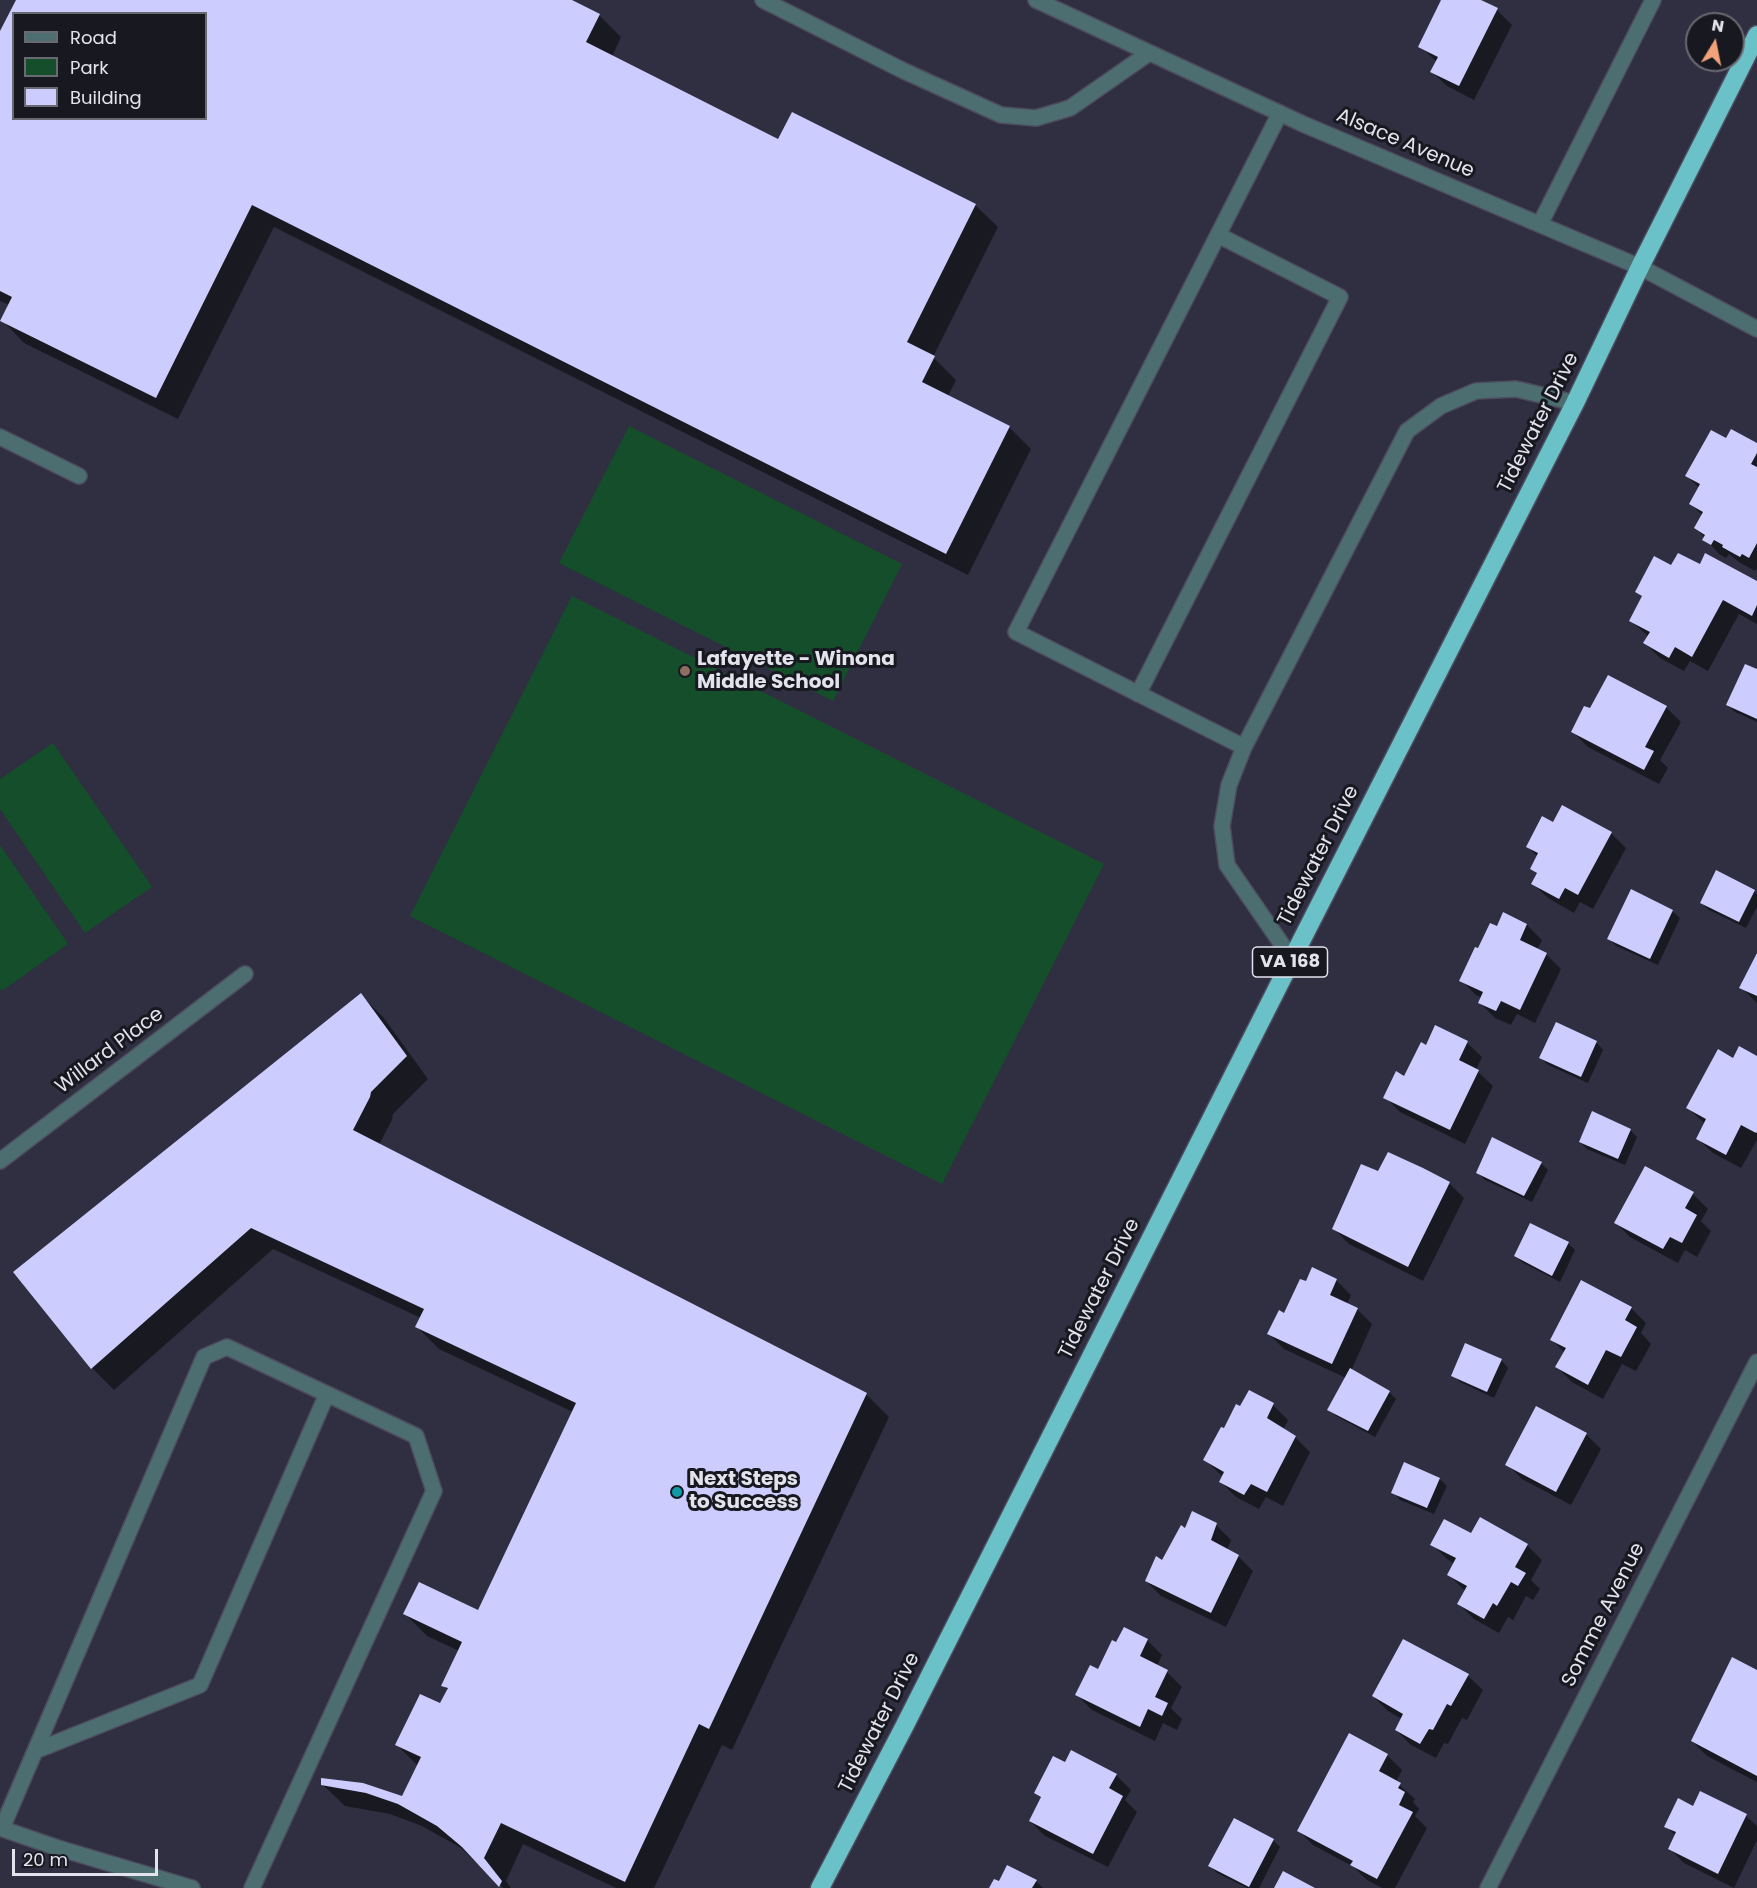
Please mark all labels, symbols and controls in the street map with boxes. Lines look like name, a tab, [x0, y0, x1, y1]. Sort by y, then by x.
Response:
legend	[12, 12, 207, 120]
north arrow	[1685, 12, 1745, 72]
text: N	[1710, 13, 1726, 38]
text: Road	[70, 25, 117, 50]
text: Park	[70, 55, 109, 80]
text: Building	[70, 85, 142, 110]
street label: Alsace Avenue	[1332, 104, 1478, 184]
street label: Tidewater Drive	[1493, 349, 1585, 497]
place label: Lafayette - Winona Middle School	[697, 648, 895, 695]
marker: Lafayette - Winona Middle School	[678, 664, 692, 678]
street label: Tidewater Drive	[1273, 782, 1365, 930]
road number: VA 168	[1252, 947, 1328, 977]
street label: Willard Place	[51, 1003, 169, 1099]
street label: Tidewater Drive	[1054, 1215, 1146, 1363]
place label: Next Steps to Success	[689, 1468, 799, 1515]
marker: Next Steps to Success	[670, 1485, 684, 1499]
street label: Somme Avenue	[1557, 1539, 1651, 1691]
street label: Tidewater Drive	[834, 1649, 926, 1797]
scale bar	[15, 1837, 160, 1875]
text: 20 m	[23, 1847, 68, 1872]

